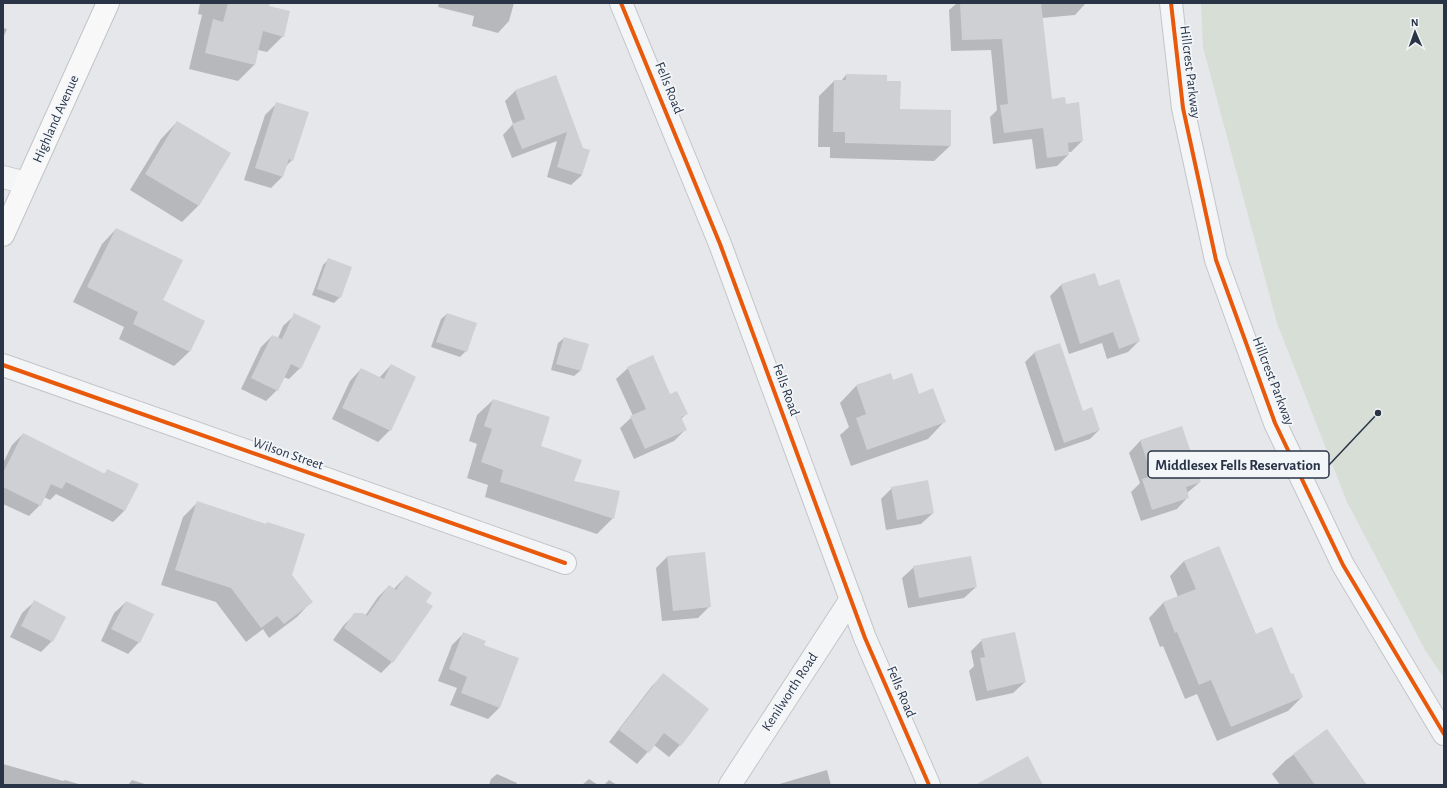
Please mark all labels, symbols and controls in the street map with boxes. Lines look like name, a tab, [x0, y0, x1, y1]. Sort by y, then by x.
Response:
north arrow	[1395, 12, 1435, 52]
text: N	[1411, 17, 1419, 28]
street label: Hillcrest Parkway	[1177, 25, 1203, 119]
street label: Fells Road	[652, 60, 686, 116]
street label: Highland Avenue	[30, 73, 82, 165]
street label: Hillcrest Parkway	[1250, 335, 1296, 427]
street label: Fells Road	[770, 362, 802, 418]
street label: Wilson Street	[251, 435, 326, 473]
callout: Middlesex Fells Reservation	[1148, 451, 1329, 478]
text: Middlesex Fells Reservation	[1155, 458, 1321, 473]
street label: Kenilworth Road	[760, 650, 820, 734]
street label: Fells Road	[884, 664, 918, 720]

